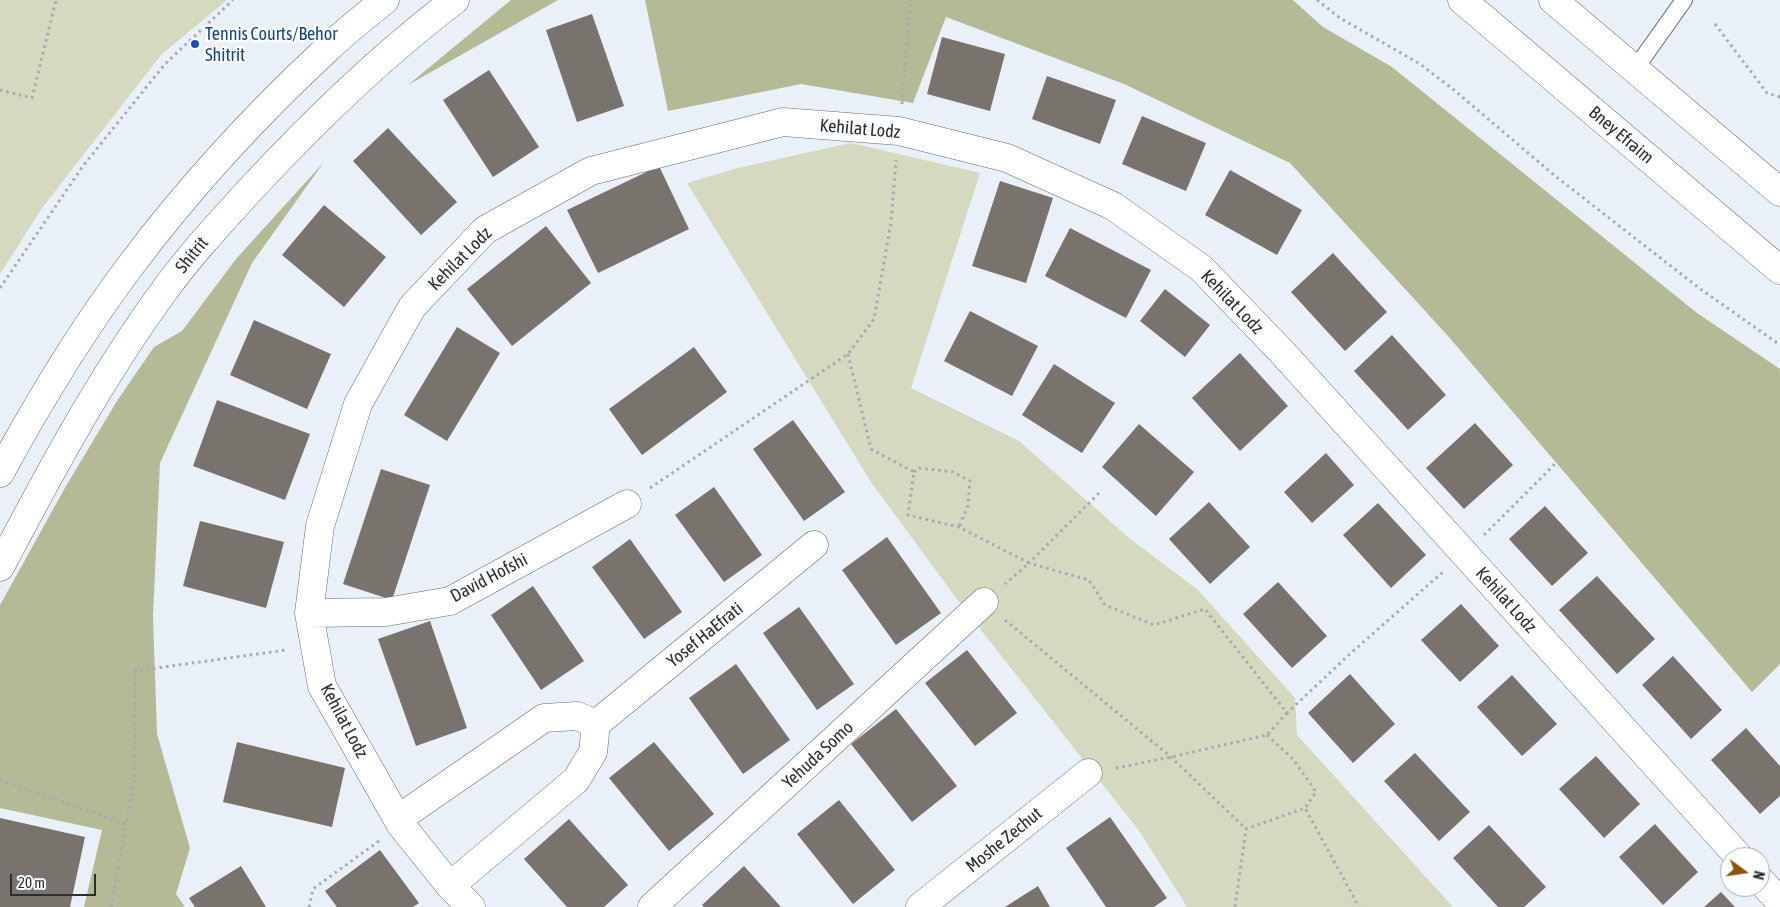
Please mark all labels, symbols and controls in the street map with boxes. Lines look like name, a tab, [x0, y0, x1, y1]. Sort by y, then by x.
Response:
place label: Tennis Courts/Behor Shitrit	[205, 23, 338, 66]
marker: Tennis Courts/Behor Shitrit	[189, 38, 201, 50]
street label: Bney Efraim	[1584, 102, 1658, 168]
street label: Kehilat Lodz	[819, 115, 901, 143]
street label: Kehilat Lodz	[424, 223, 496, 295]
street label: Shitrit	[171, 233, 213, 277]
street label: Kehilat Lodz	[1196, 265, 1268, 339]
street label: David Hofshi	[447, 549, 531, 607]
street label: Kehilat Lodz	[1471, 563, 1541, 637]
street label: Yosef HaEfrati	[663, 598, 747, 672]
street label: Kehilat Lodz	[316, 680, 372, 762]
street label: Yehuda Somo	[778, 717, 858, 793]
street label: Moshe Zechut	[962, 803, 1046, 877]
north arrow	[1720, 847, 1770, 897]
scale bar	[12, 864, 99, 896]
text: N	[1750, 869, 1767, 881]
text: 20 m	[18, 874, 45, 891]

